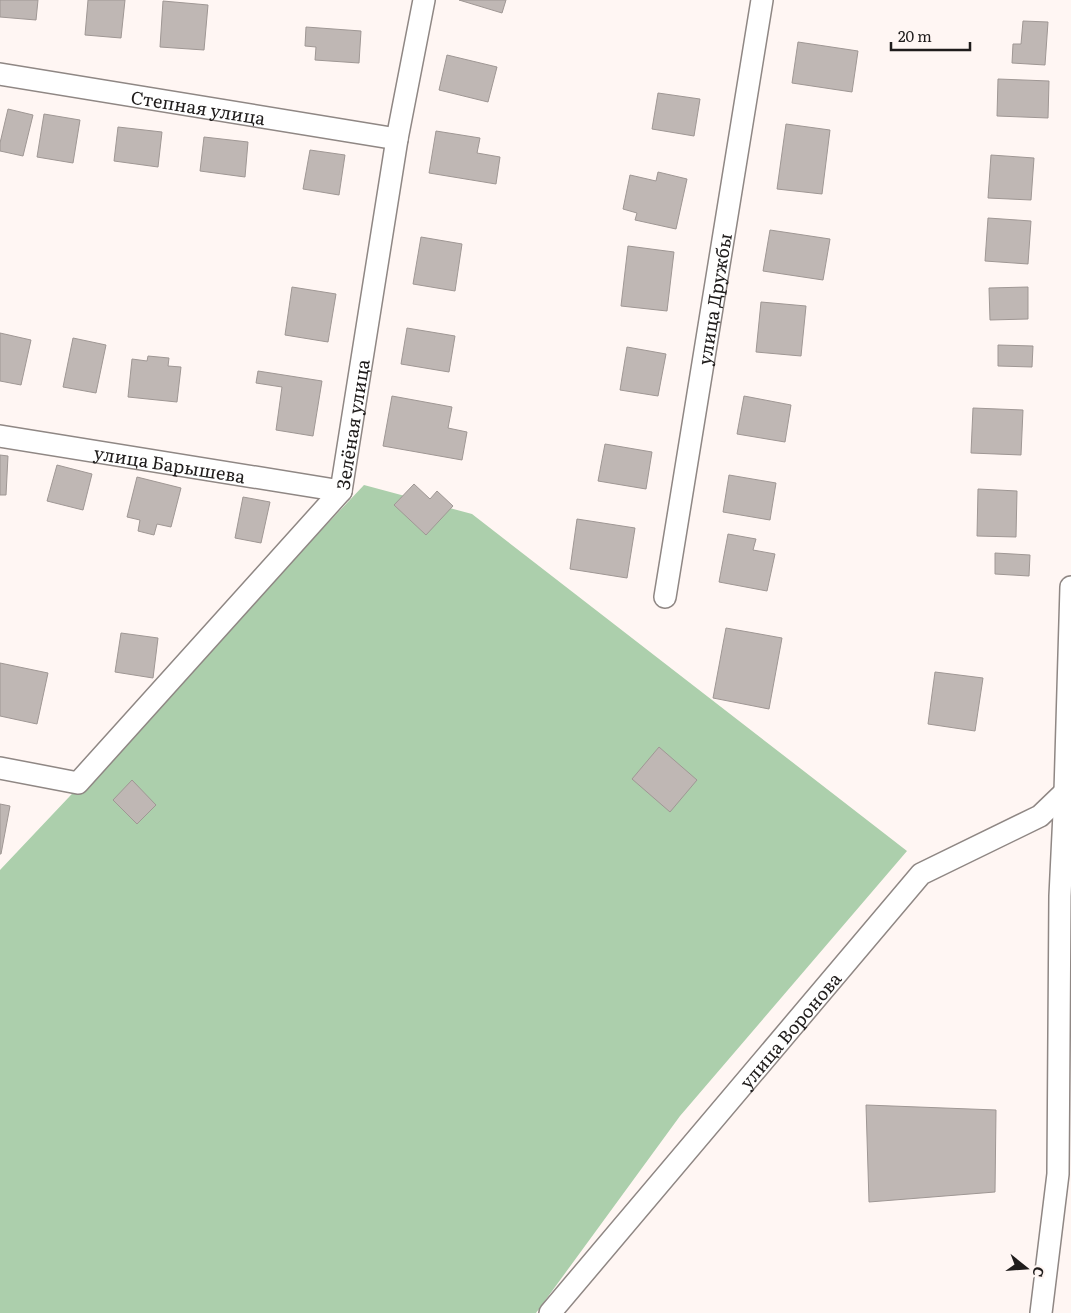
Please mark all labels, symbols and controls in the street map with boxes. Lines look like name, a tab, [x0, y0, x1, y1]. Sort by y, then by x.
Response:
scale bar	[891, 20, 970, 52]
text: 20 m	[898, 24, 932, 47]
street label: Степная улица	[129, 82, 268, 131]
street label: улица Дружбы	[689, 231, 737, 367]
street label: Зелёная улица	[328, 357, 375, 492]
street label: улица Барышева	[92, 438, 248, 489]
street label: улица Воронова	[732, 965, 847, 1094]
north arrow	[1001, 1243, 1051, 1293]
text: С	[1028, 1264, 1050, 1280]

